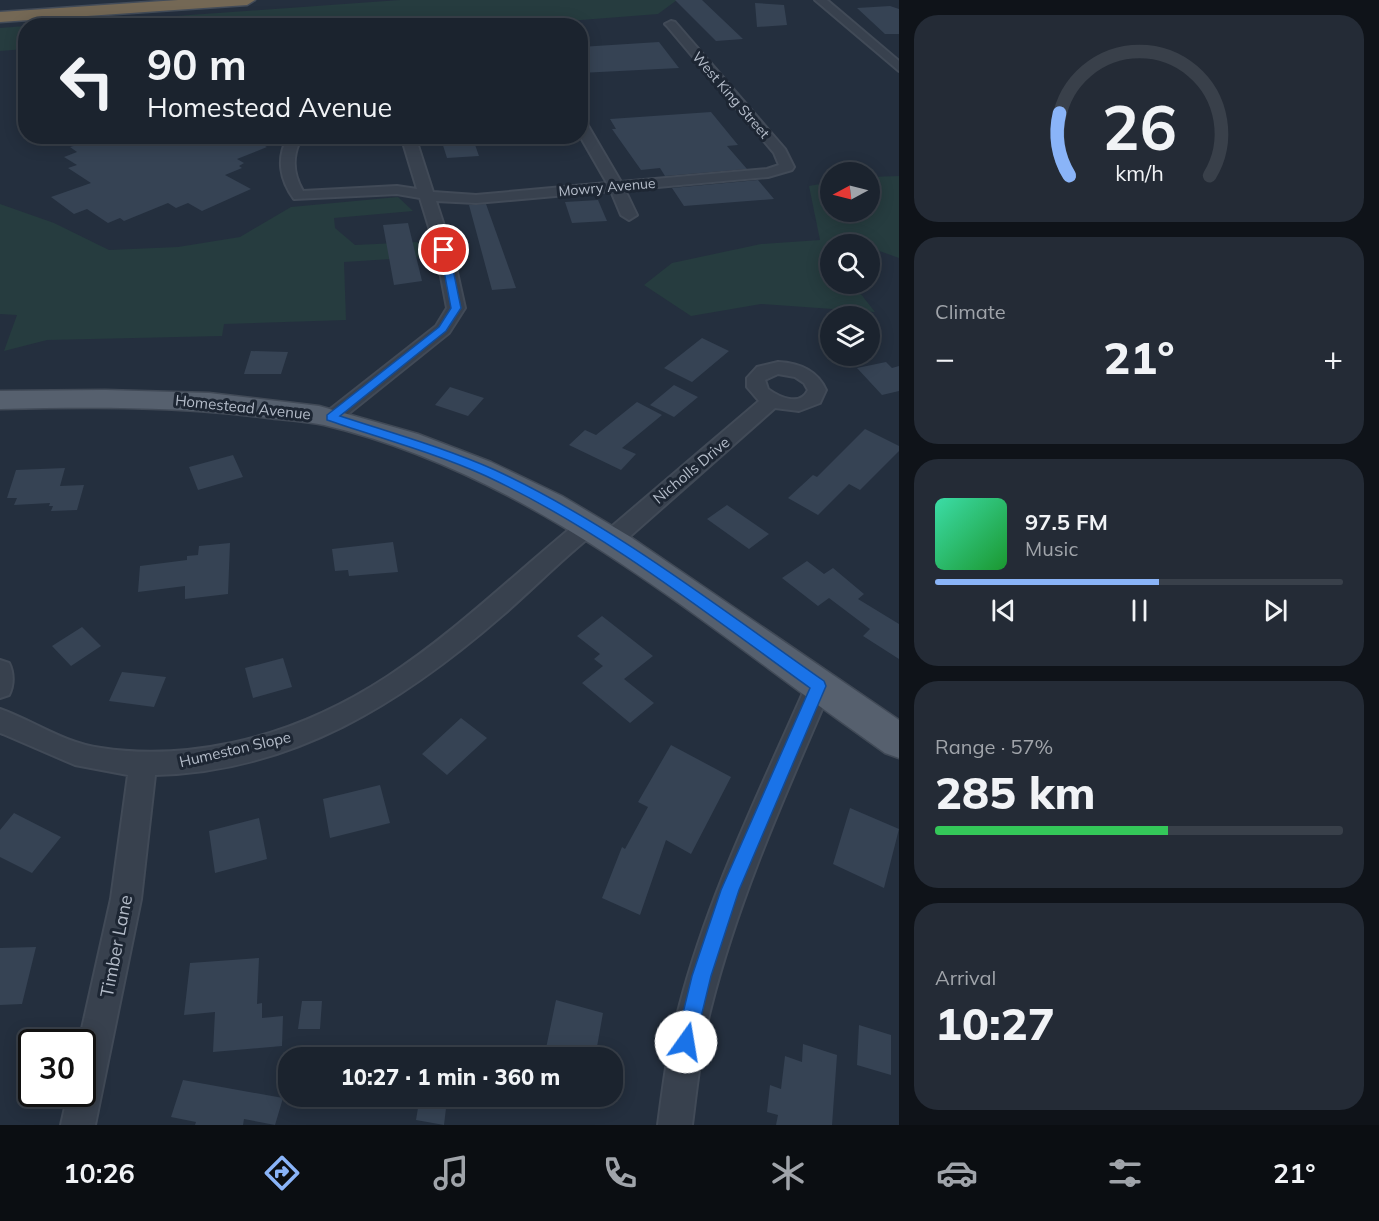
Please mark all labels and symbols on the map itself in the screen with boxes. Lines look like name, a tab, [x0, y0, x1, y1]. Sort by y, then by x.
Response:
street label: West King Street	[688, 48, 774, 142]
north arrow	[820, 162, 880, 222]
street label: Mowry Avenue	[558, 174, 656, 200]
pin	[418, 224, 469, 275]
street label: Homestead Avenue	[174, 390, 312, 424]
street label: Nicholls Drive	[649, 432, 733, 508]
street label: Humeston Slope	[177, 727, 293, 771]
street label: Timber Lane	[95, 893, 137, 999]
position arrow	[654, 1010, 718, 1074]
speed limit sign: 30	[18, 1029, 96, 1107]

